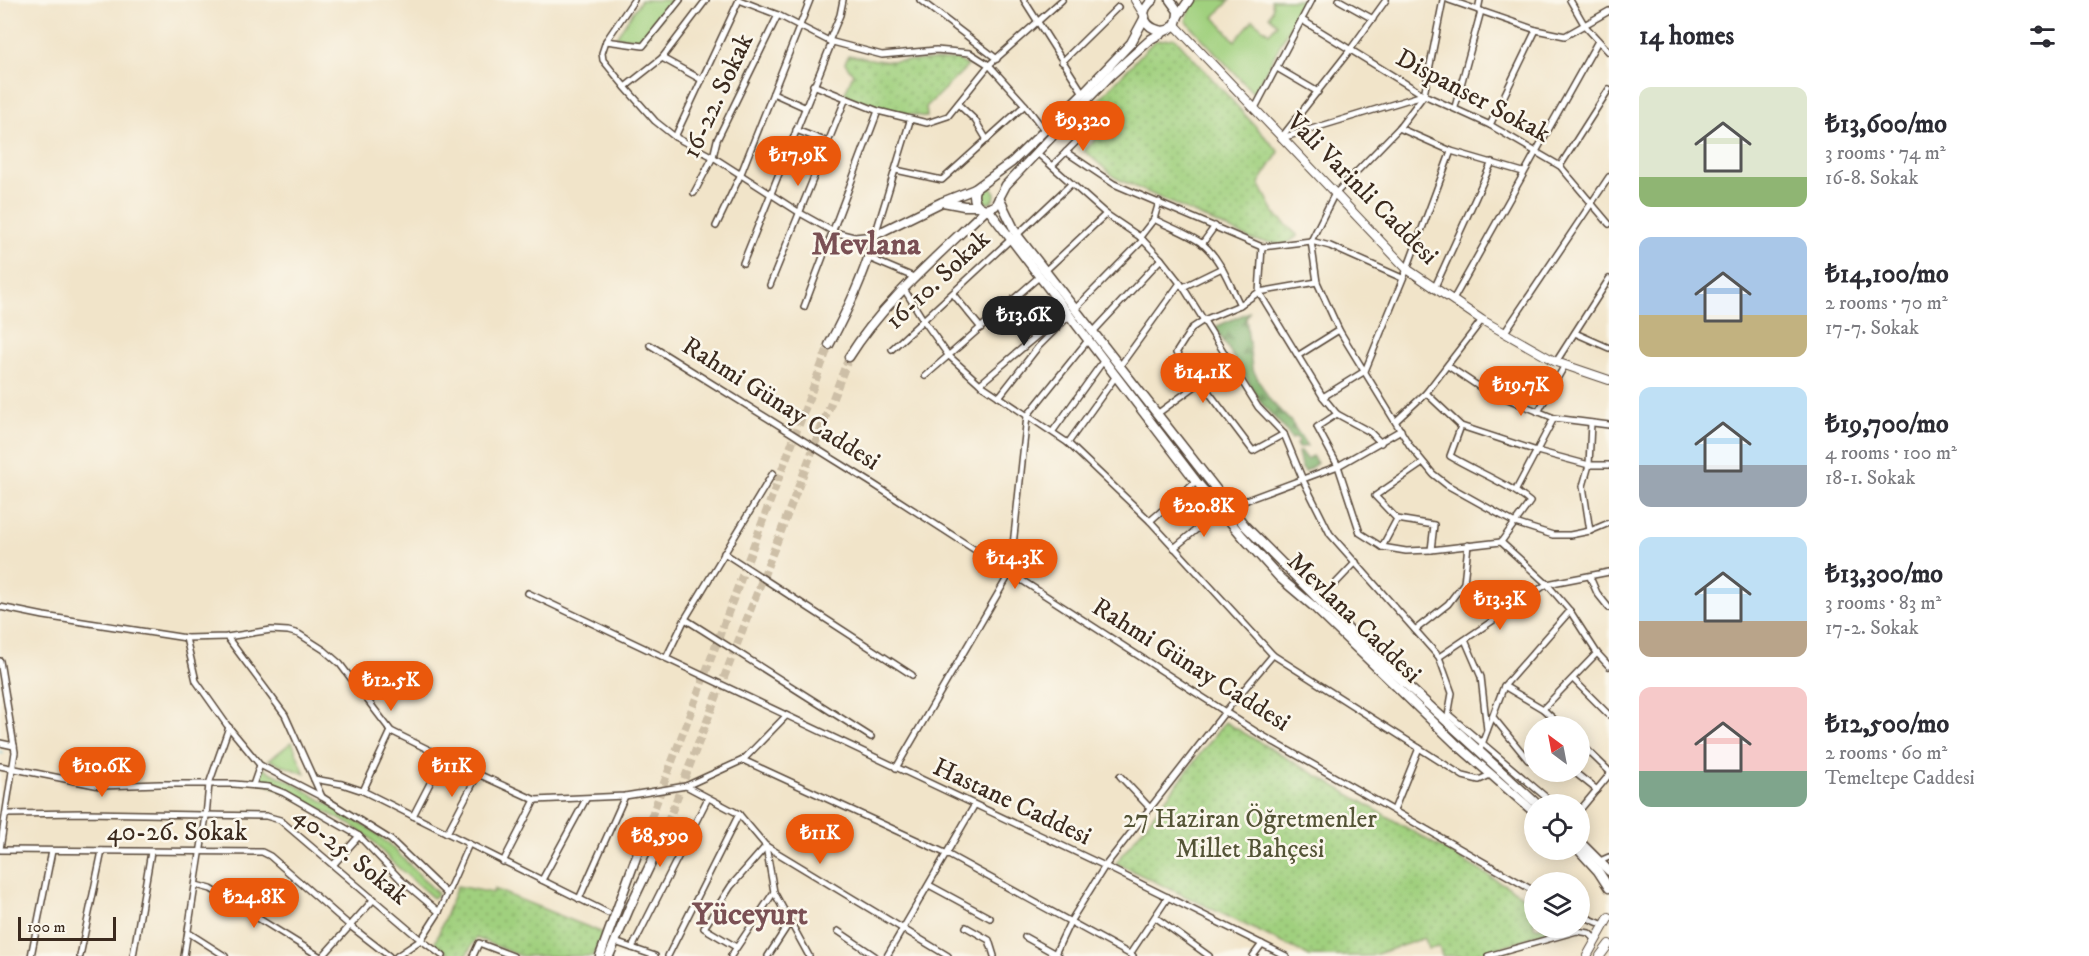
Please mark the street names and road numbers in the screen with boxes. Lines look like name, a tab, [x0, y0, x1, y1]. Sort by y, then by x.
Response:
street label: 16-22. Sokak	[675, 28, 761, 164]
street label: Dispanser Sokak	[1390, 41, 1556, 151]
street label: Vali Varinli Caddesi	[1278, 105, 1445, 272]
street label: 16-10. Sokak	[879, 223, 997, 337]
street label: Rahmi Günay Caddesi	[676, 330, 886, 478]
street label: Mevlana Caddesi	[1280, 545, 1428, 691]
street label: Rahmi Günay Caddesi	[1086, 591, 1296, 739]
street label: Hastane Caddesi	[927, 751, 1097, 853]
street label: 40-25. Sokak	[287, 799, 415, 913]
street label: 40-26. Sokak	[107, 816, 247, 849]

